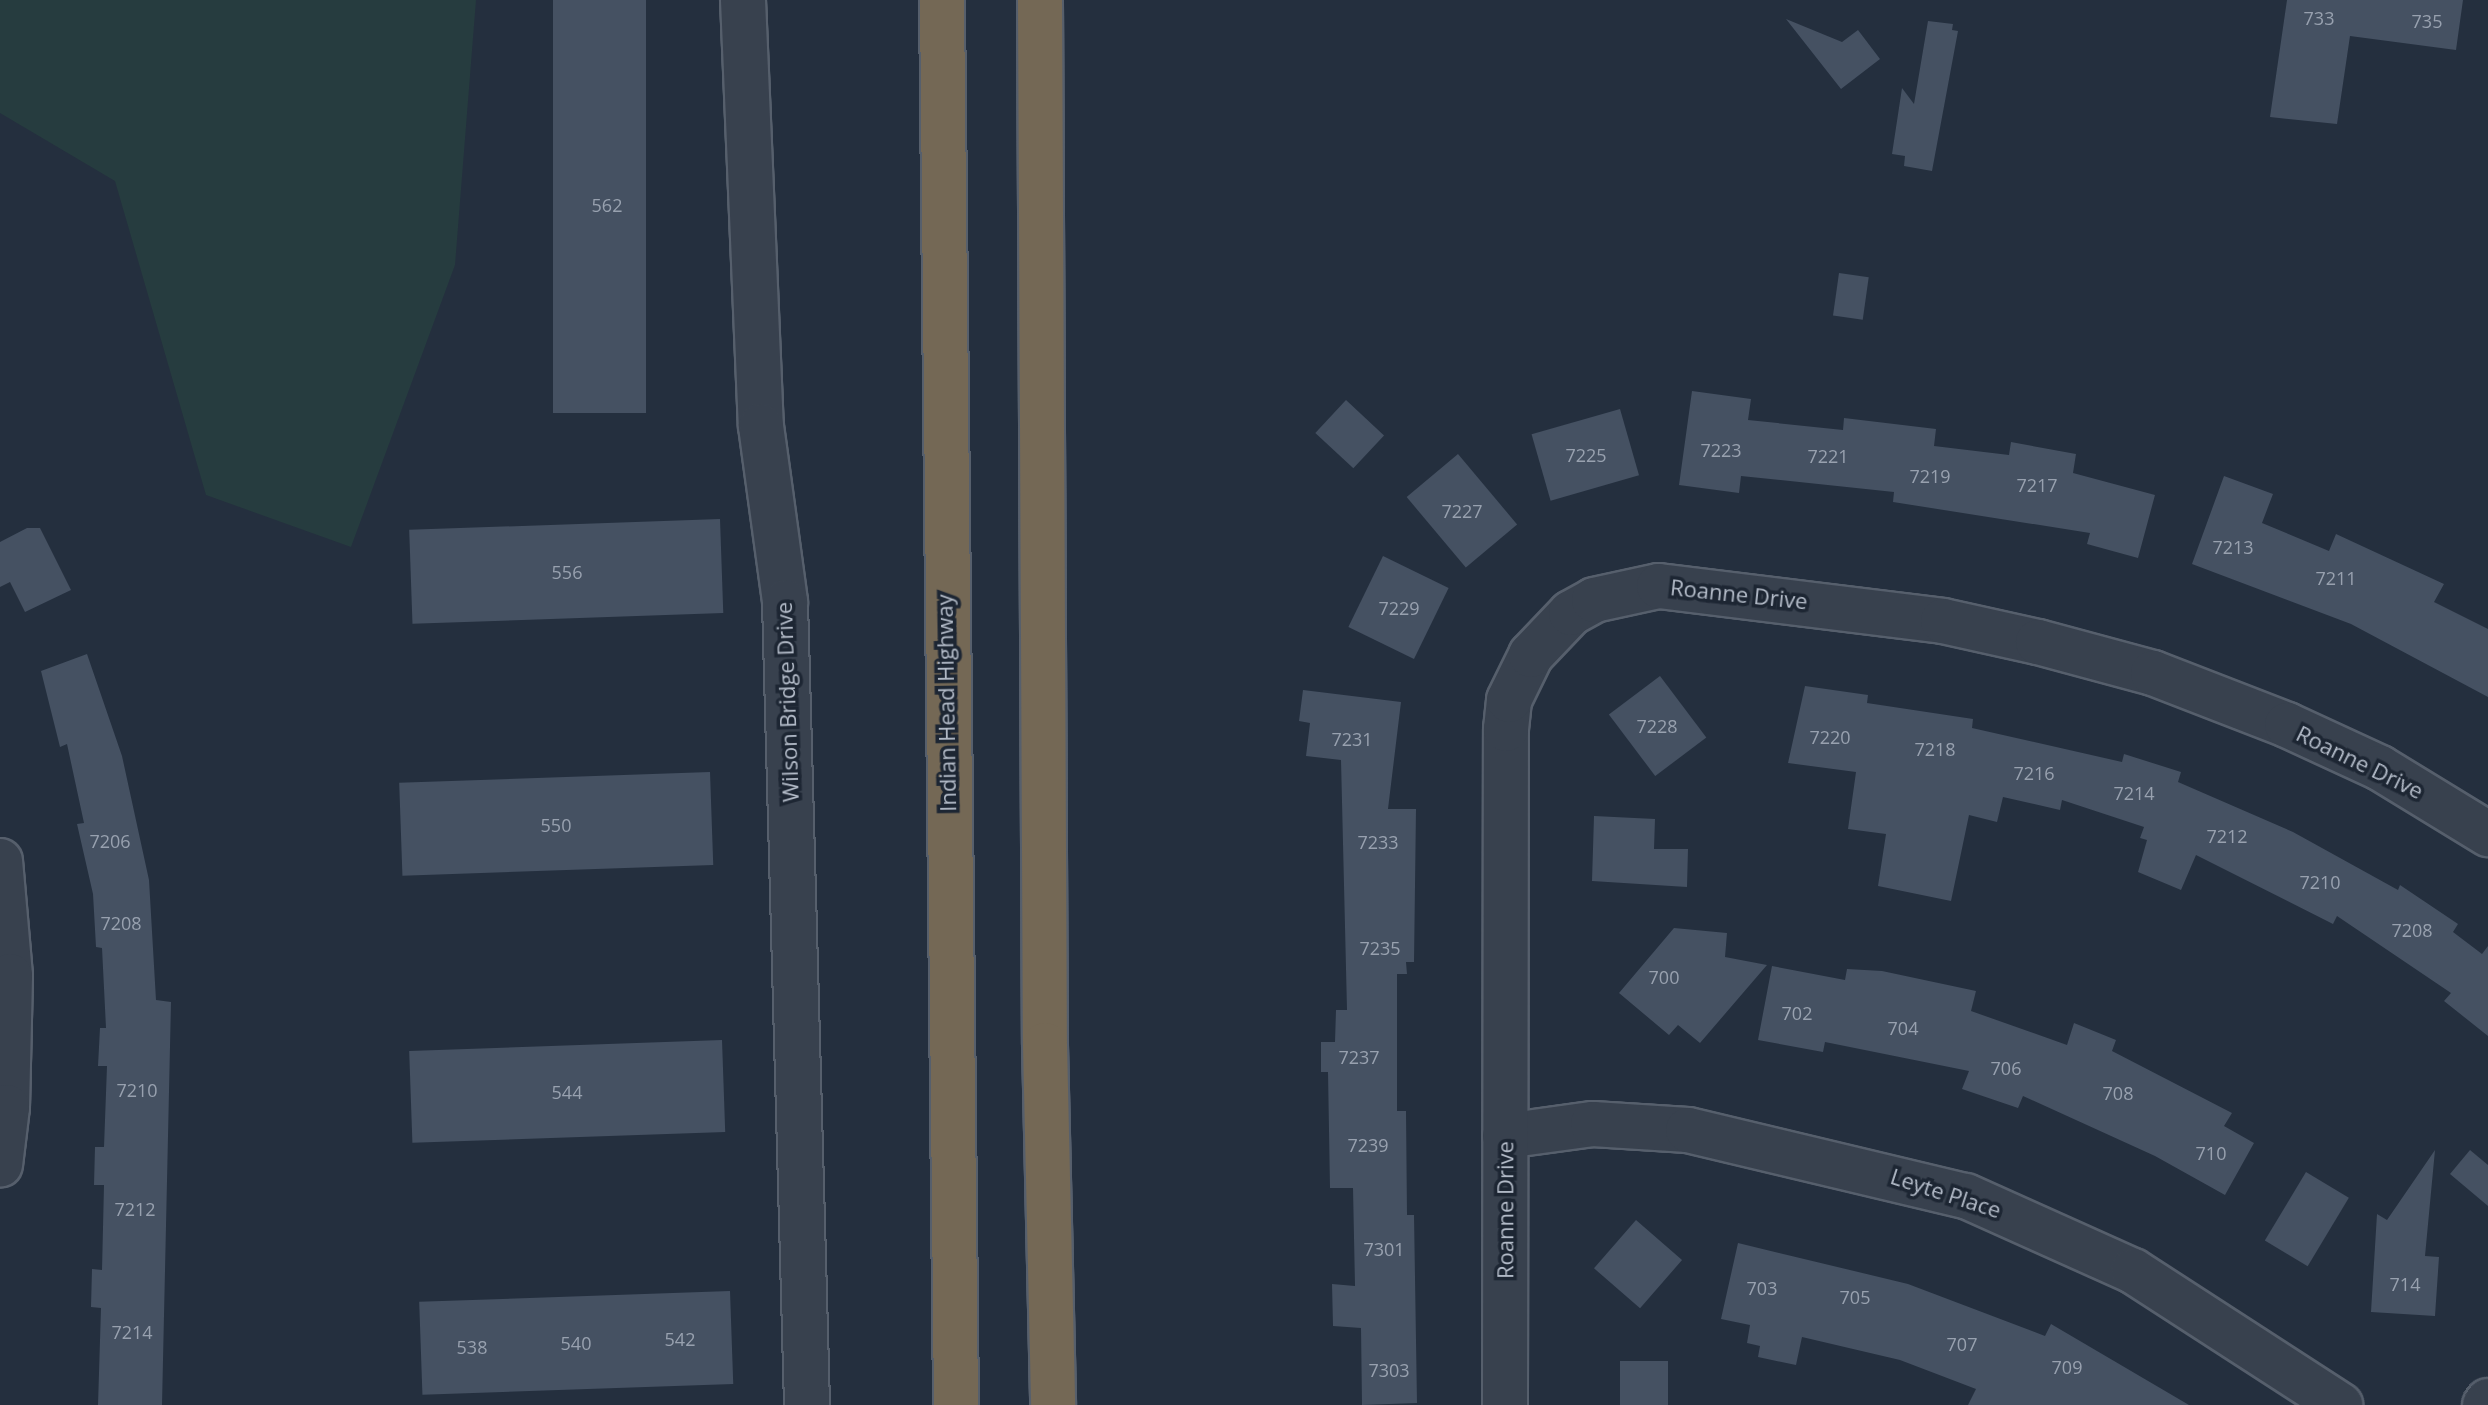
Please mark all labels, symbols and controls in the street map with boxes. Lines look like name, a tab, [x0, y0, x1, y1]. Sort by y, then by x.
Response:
house number: 733	[2304, 7, 2334, 29]
house number: 735	[2412, 10, 2442, 32]
house number: 562	[592, 194, 622, 216]
house number: 7223	[1700, 439, 1742, 461]
house number: 7225	[1565, 444, 1607, 466]
house number: 7221	[1807, 445, 1849, 467]
house number: 7219	[1909, 465, 1951, 487]
house number: 7217	[2016, 474, 2058, 496]
house number: 7227	[1441, 500, 1483, 522]
house number: 7213	[2212, 536, 2254, 558]
house number: 556	[552, 561, 582, 583]
house number: 7211	[2315, 567, 2357, 589]
street label: Roanne Drive	[1669, 574, 1809, 614]
street label: Indian Head Highway	[931, 594, 961, 812]
house number: 7229	[1378, 597, 1420, 619]
street label: Wilson Bridge Drive	[770, 601, 804, 803]
house number: 7228	[1636, 715, 1678, 737]
street label: Roanne Drive	[2292, 720, 2428, 804]
house number: 7220	[1809, 726, 1851, 748]
house number: 7231	[1331, 728, 1373, 750]
house number: 7218	[1914, 738, 1956, 760]
house number: 7216	[2013, 762, 2055, 784]
house number: 7214	[2113, 782, 2155, 804]
house number: 550	[541, 814, 571, 836]
house number: 7212	[2206, 825, 2248, 847]
house number: 7206	[89, 830, 131, 852]
house number: 7233	[1357, 831, 1399, 853]
house number: 7210	[2299, 871, 2341, 893]
house number: 7208	[100, 912, 142, 934]
house number: 7208	[2391, 919, 2433, 941]
house number: 7235	[1359, 937, 1401, 959]
house number: 700	[1649, 966, 1679, 988]
house number: 702	[1782, 1002, 1812, 1024]
house number: 704	[1888, 1017, 1918, 1039]
house number: 7237	[1338, 1046, 1380, 1068]
house number: 706	[1991, 1057, 2021, 1079]
house number: 7210	[116, 1079, 158, 1101]
house number: 544	[552, 1081, 582, 1103]
house number: 708	[2103, 1082, 2133, 1104]
house number: 7239	[1347, 1134, 1389, 1156]
street label: Roanne Drive	[1492, 1141, 1518, 1279]
house number: 710	[2196, 1142, 2226, 1164]
street label: Leyte Place	[1887, 1163, 2005, 1223]
house number: 7212	[114, 1198, 156, 1220]
house number: 7301	[1363, 1238, 1405, 1260]
house number: 714	[2390, 1273, 2420, 1295]
house number: 703	[1747, 1277, 1777, 1299]
house number: 705	[1840, 1286, 1870, 1308]
house number: 7214	[111, 1321, 153, 1343]
house number: 542	[665, 1328, 695, 1350]
house number: 540	[561, 1332, 591, 1354]
house number: 707	[1947, 1333, 1977, 1355]
house number: 538	[457, 1336, 487, 1358]
house number: 709	[2052, 1356, 2082, 1378]
house number: 7303	[1368, 1359, 1410, 1381]

